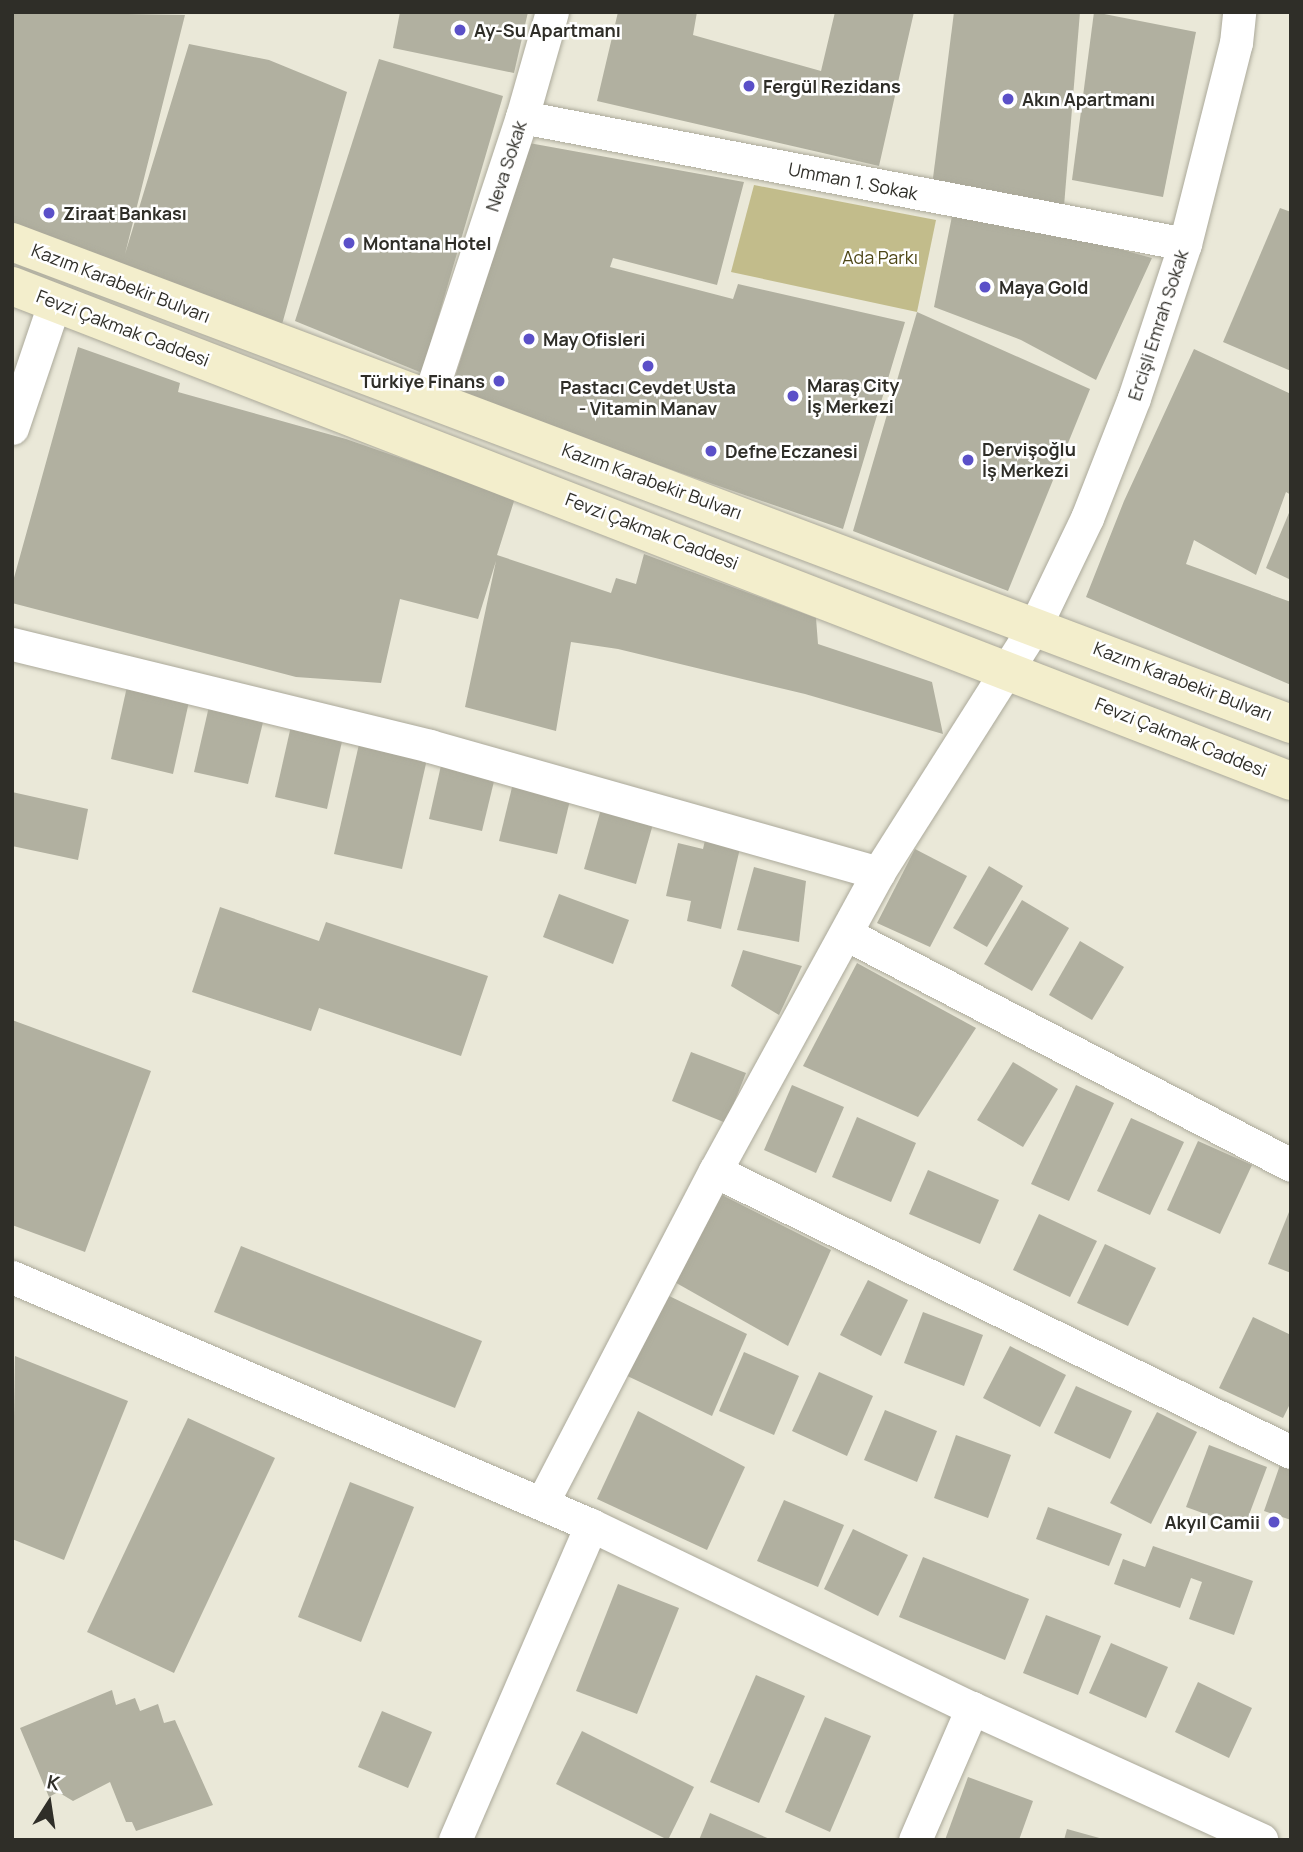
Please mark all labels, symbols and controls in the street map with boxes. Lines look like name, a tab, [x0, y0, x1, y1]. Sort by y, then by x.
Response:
place label: Ay-Su Apartmanı	[474, 19, 621, 41]
marker: Ay-Su Apartmanı	[452, 22, 468, 38]
place label: Fergül Rezidans	[763, 75, 901, 97]
marker: Fergül Rezidans	[741, 78, 757, 94]
place label: Akın Apartmanı	[1022, 88, 1155, 110]
marker: Akın Apartmanı	[1000, 91, 1016, 107]
street label: Neva Sokak	[481, 118, 531, 214]
street label: Umman 1. Sokak	[786, 158, 920, 204]
place label: Ziraat Bankası	[63, 202, 187, 224]
marker: Ziraat Bankası	[41, 205, 57, 221]
place label: Montana Hotel	[363, 232, 491, 254]
marker: Montana Hotel	[341, 235, 357, 251]
street label: Kazım Karabekir Bulvarı	[29, 239, 213, 327]
park label: Ada Parkı	[842, 246, 918, 268]
street label: Ercişli Emrah Sokak	[1123, 247, 1193, 403]
place label: Maya Gold	[999, 276, 1088, 298]
marker: Maya Gold	[977, 279, 993, 295]
street label: Fevzi Çakmak Caddesi	[34, 285, 212, 371]
place label: May Ofisleri	[543, 328, 645, 350]
marker: May Ofisleri	[521, 331, 537, 347]
marker: Pastacı Cevdet Usta - Vitamin Manav	[640, 358, 656, 374]
place label: Türkiye Finans	[361, 370, 485, 392]
marker: Türkiye Finans	[491, 373, 507, 389]
place label: Maraş City İş Merkezi	[807, 375, 899, 418]
place label: Pastacı Cevdet Usta - Vitamin Manav	[560, 377, 736, 420]
marker: Maraş City İş Merkezi	[785, 388, 801, 404]
street label: Kazım Karabekir Bulvarı	[559, 438, 745, 524]
place label: Dervişoğlu İş Merkezi	[982, 439, 1076, 482]
place label: Defne Eczanesi	[725, 440, 858, 462]
marker: Defne Eczanesi	[703, 443, 719, 459]
marker: Dervişoğlu İş Merkezi	[960, 452, 976, 468]
street label: Fevzi Çakmak Caddesi	[563, 488, 741, 574]
street label: Kazım Karabekir Bulvarı	[1091, 637, 1275, 725]
street label: Fevzi Çakmak Caddesi	[1092, 693, 1270, 781]
place label: Akyıl Camii	[1165, 1511, 1260, 1533]
marker: Akyıl Camii	[1266, 1514, 1282, 1530]
north arrow	[14, 1768, 84, 1838]
text: K	[45, 1768, 62, 1796]

